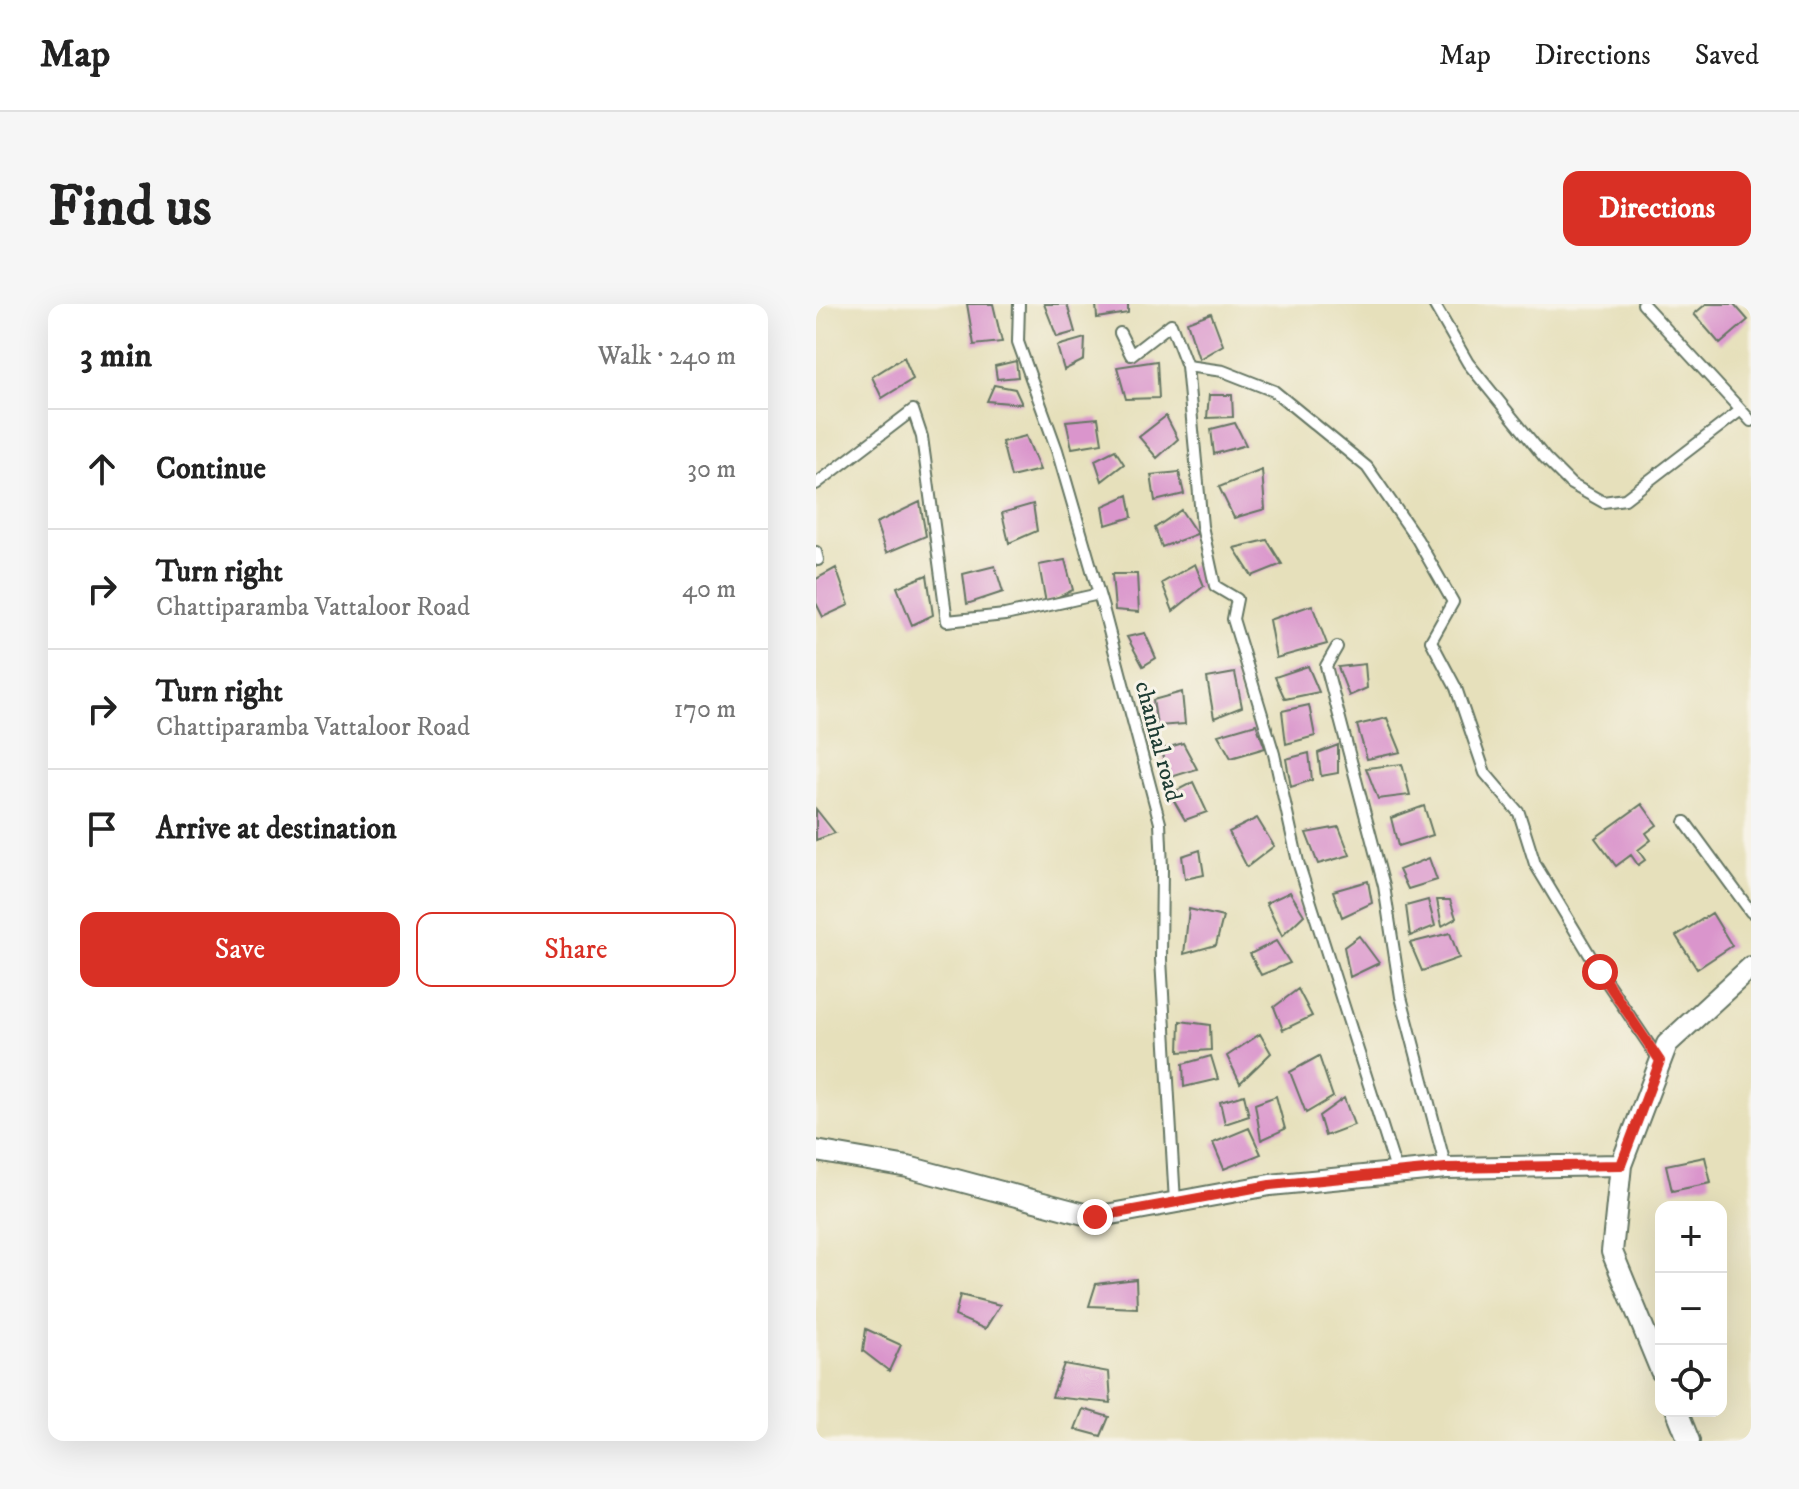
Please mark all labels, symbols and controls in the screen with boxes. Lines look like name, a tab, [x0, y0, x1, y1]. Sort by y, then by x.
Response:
text: Map	[40, 31, 110, 79]
text: Map	[1439, 38, 1491, 73]
text: Directions	[1535, 38, 1651, 73]
text: Saved	[1695, 38, 1759, 73]
button: Directions	[1563, 171, 1751, 246]
text: Find us	[48, 173, 212, 243]
text: 3 min	[80, 335, 152, 377]
text: Walk · 240 m	[598, 340, 736, 373]
icon: ahead	[80, 447, 124, 491]
text: Continue	[156, 451, 266, 488]
text: 30 m	[687, 453, 736, 486]
text: Turn right	[156, 554, 283, 591]
icon: right	[80, 567, 124, 611]
text: 40 m	[682, 573, 736, 606]
text: Chattiparamba Vattaloor Road	[156, 591, 470, 624]
text: Turn right	[156, 674, 283, 711]
street label: chanhal road	[1128, 678, 1189, 805]
icon: right	[80, 687, 124, 731]
text: 170 m	[674, 693, 736, 726]
text: Chattiparamba Vattaloor Road	[156, 711, 470, 744]
icon: arrive	[80, 807, 124, 851]
text: Arrive at destination	[156, 811, 397, 848]
button: Save	[80, 912, 400, 987]
button: Share	[416, 912, 736, 987]
route start	[1582, 954, 1618, 990]
route end	[1077, 1199, 1113, 1235]
map controls	[1655, 1201, 1727, 1417]
button: +	[1655, 1201, 1727, 1273]
button: −	[1655, 1273, 1727, 1345]
button: locate	[1655, 1345, 1727, 1417]

